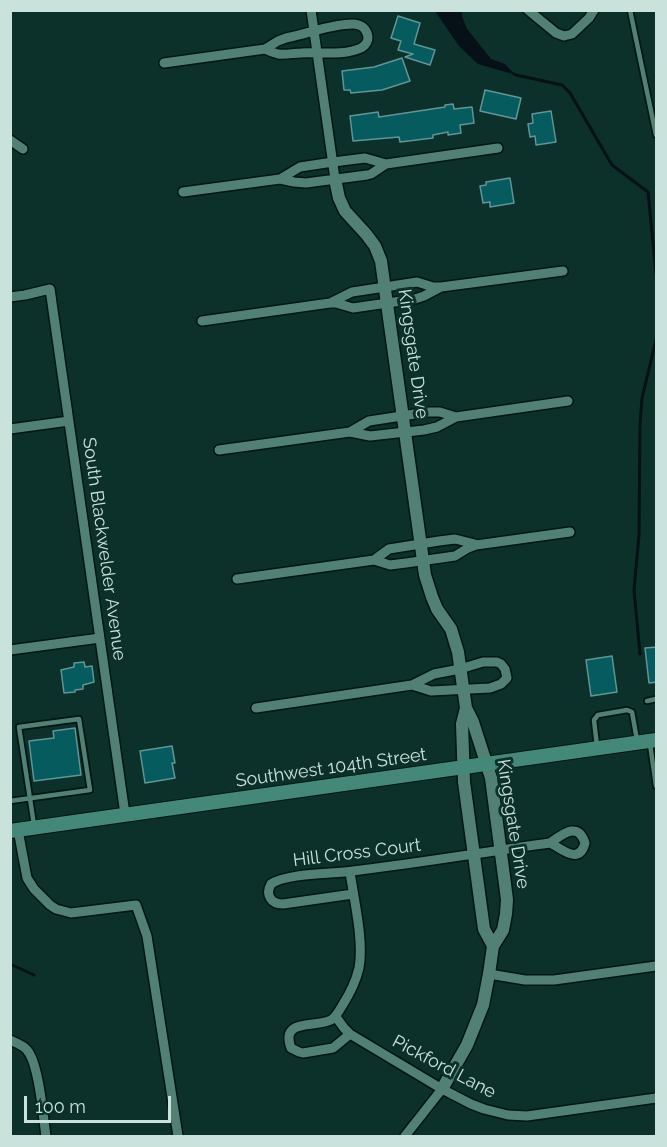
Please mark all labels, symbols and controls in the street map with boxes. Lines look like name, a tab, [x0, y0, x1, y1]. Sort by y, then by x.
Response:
street label: Kingsgate Drive	[393, 288, 433, 420]
street label: South Blackwelder Avenue	[78, 436, 130, 662]
street label: Southwest 104th Street	[234, 744, 428, 792]
street label: Kingsgate Drive	[492, 758, 534, 890]
street label: Hill Cross Court	[292, 834, 422, 872]
street label: Pickford Lane	[389, 1031, 499, 1103]
scale bar	[27, 1084, 174, 1122]
text: 100 m	[35, 1096, 86, 1117]

